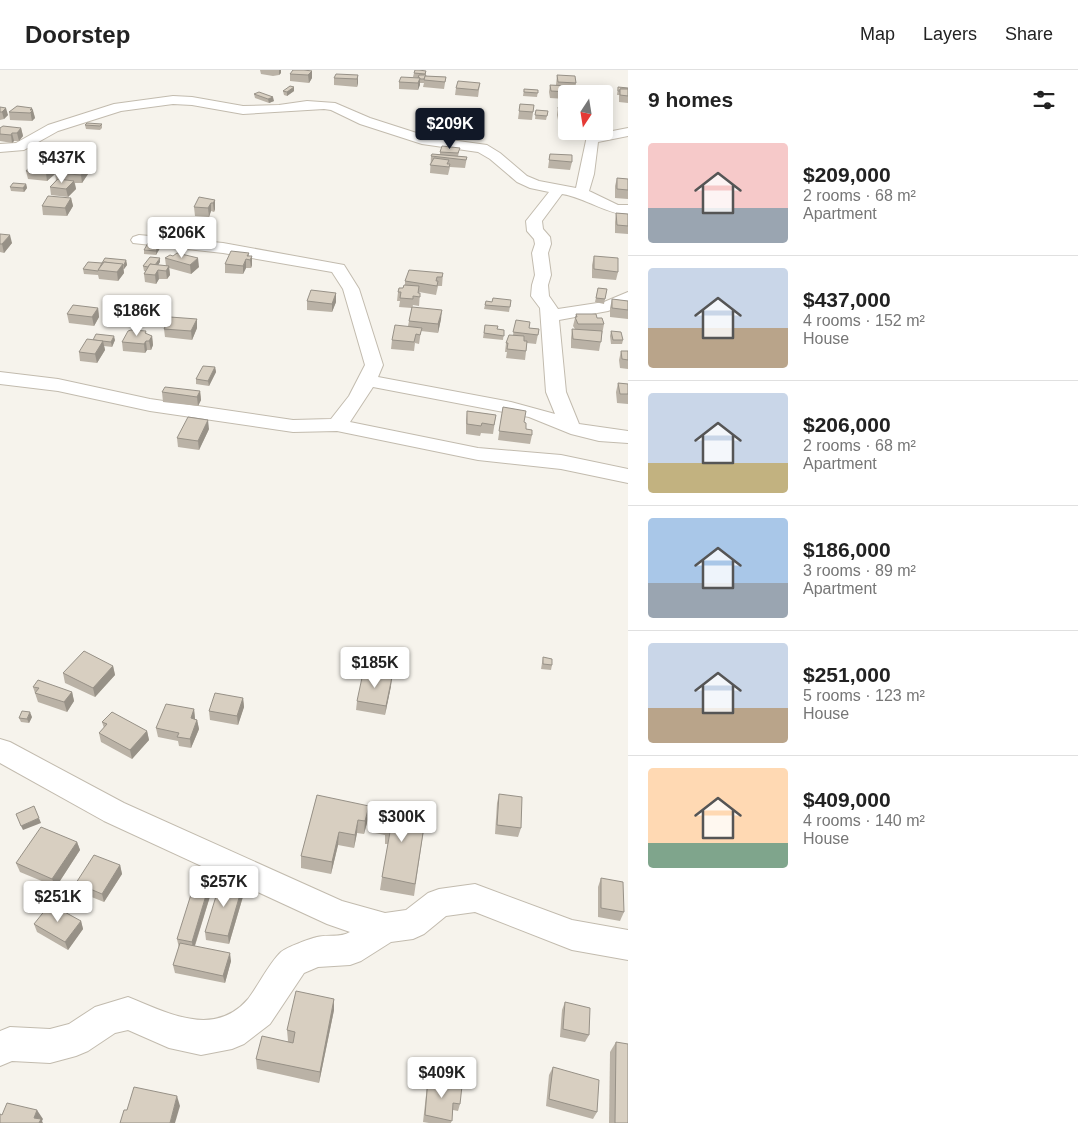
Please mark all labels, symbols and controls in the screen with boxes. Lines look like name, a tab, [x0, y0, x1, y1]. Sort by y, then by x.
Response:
text: Doorstep	[25, 21, 130, 48]
text: Map	[860, 24, 895, 44]
text: Layers	[923, 24, 977, 44]
text: Share	[1005, 24, 1053, 44]
north arrow	[558, 85, 612, 140]
map controls	[558, 85, 613, 140]
icon: filters	[1030, 86, 1058, 114]
text: 9 homes	[648, 88, 733, 111]
pin: $209K	[415, 108, 485, 150]
text: $209K	[426, 115, 474, 132]
pin: $437K	[27, 142, 97, 184]
text: $437K	[38, 149, 86, 166]
icon: home	[688, 163, 748, 223]
text: $209,000	[803, 163, 891, 186]
text: 2 rooms · 68 m²	[803, 187, 916, 204]
text: Apartment	[803, 205, 877, 222]
pin: $206K	[147, 216, 217, 259]
text: $206K	[158, 224, 206, 241]
icon: home	[688, 288, 748, 348]
text: $437,000	[803, 288, 891, 311]
pin: $186K	[102, 294, 172, 337]
text: $186K	[113, 302, 161, 319]
text: 4 rooms · 152 m²	[803, 312, 925, 329]
text: House	[803, 330, 849, 347]
icon: home	[688, 413, 748, 473]
text: $206,000	[803, 413, 891, 436]
text: 2 rooms · 68 m²	[803, 437, 916, 454]
text: Apartment	[803, 455, 877, 472]
icon: home	[688, 538, 748, 598]
text: $186,000	[803, 538, 891, 561]
text: 3 rooms · 89 m²	[803, 562, 916, 579]
text: Apartment	[803, 580, 877, 597]
pin: $185K	[340, 646, 410, 689]
text: $185K	[351, 654, 399, 671]
icon: home	[688, 663, 748, 723]
text: $251,000	[803, 663, 891, 686]
text: 5 rooms · 123 m²	[803, 687, 925, 704]
text: House	[803, 705, 849, 722]
icon: home	[688, 788, 748, 848]
text: $409,000	[803, 788, 891, 811]
pin: $300K	[367, 800, 437, 843]
text: $300K	[378, 808, 426, 825]
text: 4 rooms · 140 m²	[803, 812, 925, 829]
text: House	[803, 830, 849, 847]
pin: $257K	[189, 866, 259, 908]
text: $257K	[200, 873, 248, 890]
pin: $251K	[23, 880, 93, 923]
text: $251K	[34, 888, 82, 905]
pin: $409K	[407, 1056, 477, 1099]
text: $409K	[418, 1064, 466, 1081]

